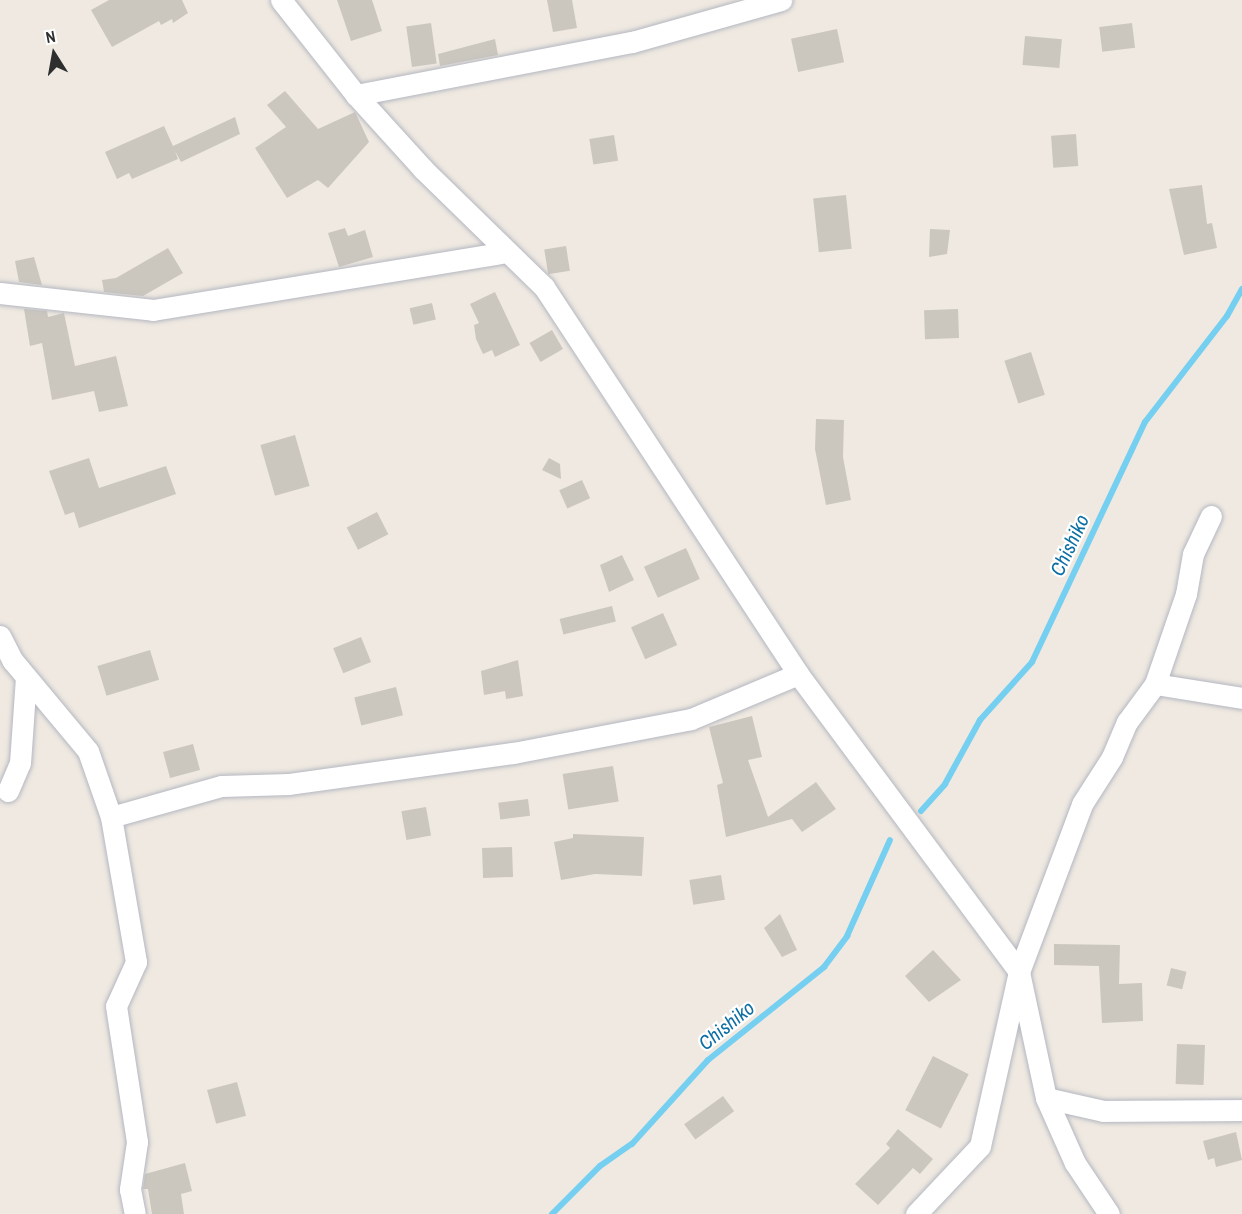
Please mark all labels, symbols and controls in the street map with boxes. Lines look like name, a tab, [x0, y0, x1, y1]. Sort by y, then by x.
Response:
north arrow	[24, 24, 84, 84]
text: N	[44, 25, 57, 48]
water label: Chishiko	[1044, 511, 1094, 579]
water label: Chishiko	[693, 995, 759, 1055]

